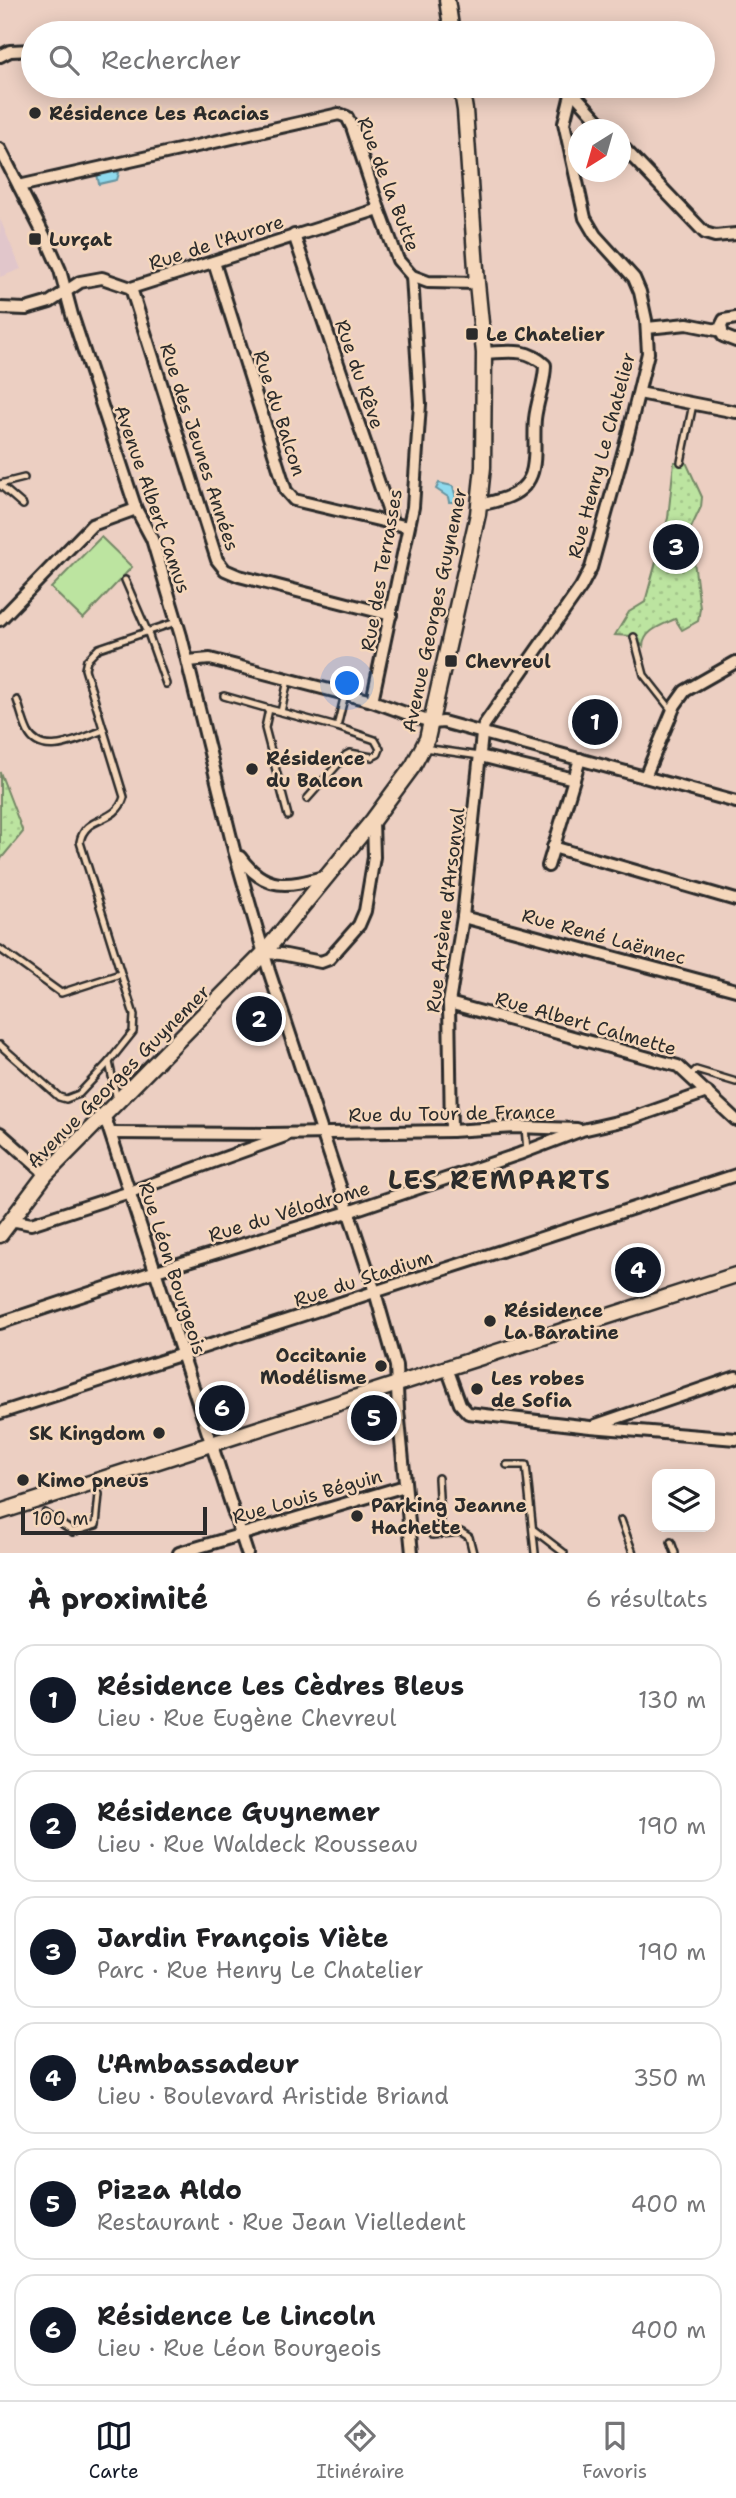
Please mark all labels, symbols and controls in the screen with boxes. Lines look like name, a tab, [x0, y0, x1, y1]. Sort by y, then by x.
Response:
search box	[21, 21, 715, 98]
icon: search	[45, 41, 83, 79]
text: Rechercher	[101, 42, 241, 77]
place label: Résidence Les Acacias	[49, 101, 269, 126]
marker: Résidence Les Acacias	[27, 105, 43, 121]
street label: Rue de la Butte	[351, 113, 426, 255]
north arrow	[568, 119, 631, 182]
street label: Rue de l'Aurore	[146, 209, 287, 276]
place label: Lurçat	[49, 227, 112, 252]
marker: Lurçat	[27, 231, 43, 247]
street label: Rue du Rêve	[329, 316, 390, 432]
place label: Le Chatelier	[486, 322, 605, 347]
marker: Le Chatelier	[464, 326, 480, 342]
street label: Rue des Jeunes Années	[154, 340, 245, 554]
street label: Rue du Balcon	[247, 347, 312, 479]
street label: Rue Henry Le Chatelier	[562, 349, 641, 561]
street label: Avenue Albert Camus	[109, 402, 196, 597]
street label: Avenue Georges Guynemer	[396, 485, 473, 735]
street label: Rue des Terrasses	[355, 487, 408, 653]
pin: 3	[653, 521, 699, 573]
place label: Chevreul	[465, 649, 551, 674]
marker: Chevreul	[443, 653, 459, 669]
your location	[330, 666, 364, 700]
pin: 1	[572, 696, 618, 748]
place label: Résidence du Balcon	[266, 746, 365, 793]
marker: Résidence du Balcon	[244, 761, 260, 777]
street label: Rue Arsène d'Arsonval	[421, 806, 471, 1014]
street label: Rue René Laënnec	[519, 903, 689, 970]
street label: Avenue Georges Guynemer	[21, 979, 215, 1173]
street label: Rue Albert Calmette	[492, 986, 679, 1061]
pin: 2	[236, 993, 282, 1045]
street label: Rue du Tour de France	[348, 1099, 556, 1128]
district label: LES REMPARTS	[388, 1162, 612, 1197]
street label: Rue du Vélodrome	[205, 1175, 373, 1248]
street label: Rue Léon Bourgeois	[133, 1179, 212, 1358]
street label: Rue du Stadium	[291, 1244, 436, 1313]
pin: 4	[615, 1244, 661, 1296]
place label: Résidence La Baratine	[504, 1298, 619, 1345]
marker: Résidence La Baratine	[482, 1313, 498, 1329]
place label: Occitanie Modélisme	[260, 1343, 367, 1390]
marker: Occitanie Modélisme	[373, 1358, 389, 1374]
place label: Les robes de Sofia	[491, 1366, 584, 1413]
marker: Les robes de Sofia	[469, 1381, 485, 1397]
pin: 6	[199, 1382, 245, 1434]
pin: 5	[351, 1392, 397, 1444]
place label: SK Kingdom	[29, 1421, 145, 1446]
marker: SK Kingdom	[151, 1425, 167, 1441]
street label: Rue Louis Béguin	[229, 1463, 385, 1530]
place label: Kimo pneus	[37, 1468, 149, 1493]
map controls	[652, 1469, 715, 1532]
button: layers	[652, 1469, 715, 1532]
marker: Kimo pneus	[15, 1472, 31, 1488]
place label: Parking Jeanne Hachette	[371, 1493, 527, 1540]
scale bar	[21, 1504, 206, 1536]
text: 100 m	[32, 1506, 89, 1531]
marker: Parking Jeanne Hachette	[349, 1508, 365, 1524]
text: À proximité	[28, 1578, 208, 1619]
text: 6 résultats	[586, 1584, 708, 1614]
text: Résidence Les Cèdres Bleus	[97, 1668, 464, 1703]
text: 1	[48, 1685, 58, 1715]
text: 130 m	[638, 1685, 706, 1715]
text: Lieu · Rue Eugène Chevreul	[97, 1703, 397, 1733]
text: Résidence Guynemer	[97, 1794, 380, 1829]
text: 2	[45, 1811, 61, 1841]
text: 190 m	[638, 1811, 706, 1841]
text: Lieu · Rue Waldeck Rousseau	[97, 1829, 418, 1859]
text: Jardin François Viète	[97, 1920, 389, 1955]
text: 3	[45, 1937, 61, 1967]
text: 190 m	[638, 1937, 706, 1967]
text: Parc · Rue Henry Le Chatelier	[97, 1955, 424, 1985]
text: L'Ambassadeur	[97, 2046, 299, 2081]
text: 4	[45, 2063, 61, 2093]
text: 350 m	[633, 2063, 706, 2093]
text: Lieu · Boulevard Aristide Briand	[97, 2081, 449, 2111]
text: Pizza Aldo	[97, 2172, 242, 2207]
text: 5	[46, 2189, 60, 2219]
text: 400 m	[630, 2189, 706, 2219]
text: Restaurant · Rue Jean Vielledent	[97, 2207, 466, 2237]
text: Résidence Le Lincoln	[97, 2298, 376, 2333]
text: 6	[45, 2315, 61, 2345]
text: 400 m	[630, 2315, 706, 2345]
text: Lieu · Rue Léon Bourgeois	[97, 2333, 382, 2363]
tab: Carte	[89, 2417, 139, 2484]
tab: Itinéraire	[316, 2417, 405, 2484]
tab: Favoris	[582, 2417, 647, 2484]

